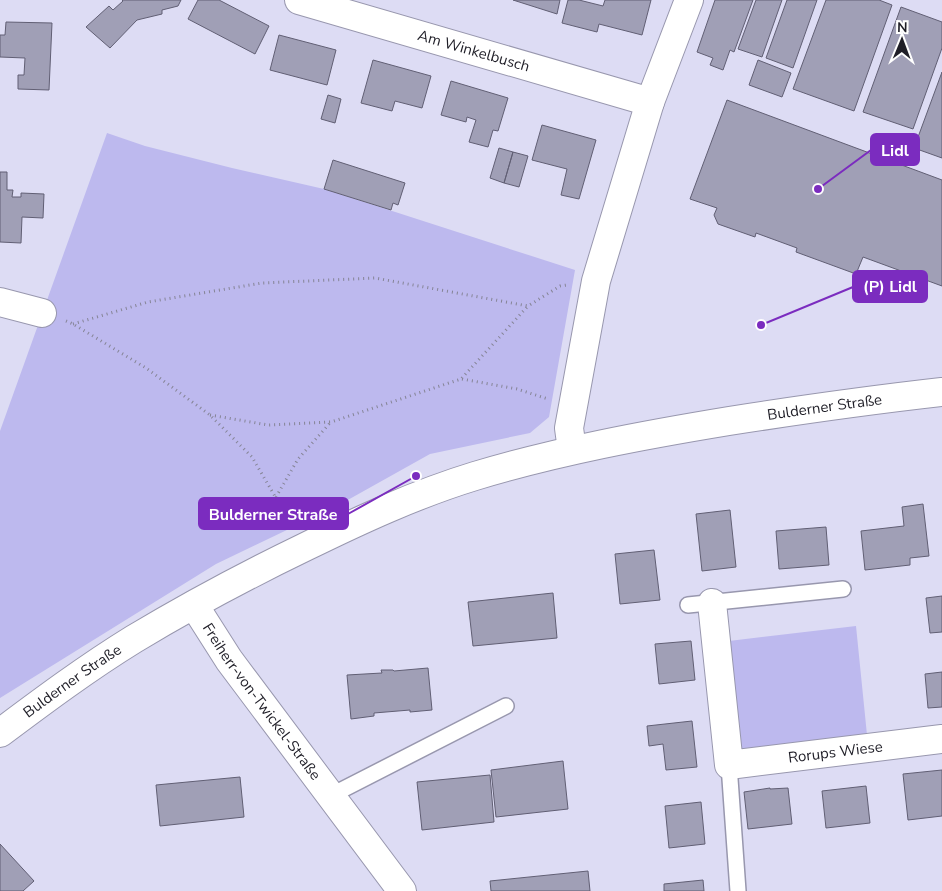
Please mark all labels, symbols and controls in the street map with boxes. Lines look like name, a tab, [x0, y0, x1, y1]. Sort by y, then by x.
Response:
north arrow	[877, 15, 927, 65]
text: N	[897, 18, 908, 37]
street label: Am Winkelbusch	[415, 25, 532, 77]
callout: Lidl	[871, 134, 919, 165]
text: Lidl	[881, 140, 909, 162]
callout: (P) Lidl	[853, 271, 927, 302]
text: (P) Lidl	[863, 276, 917, 298]
street label: Bulderner Straße	[766, 389, 883, 425]
callout: Bulderner Straße	[199, 498, 348, 529]
text: Bulderner Straße	[209, 504, 338, 526]
street label: Freiherr-von-Twickel-Straße	[198, 619, 326, 784]
street label: Bulderner Straße	[19, 640, 125, 722]
street label: Rorups Wiese	[787, 736, 884, 768]

